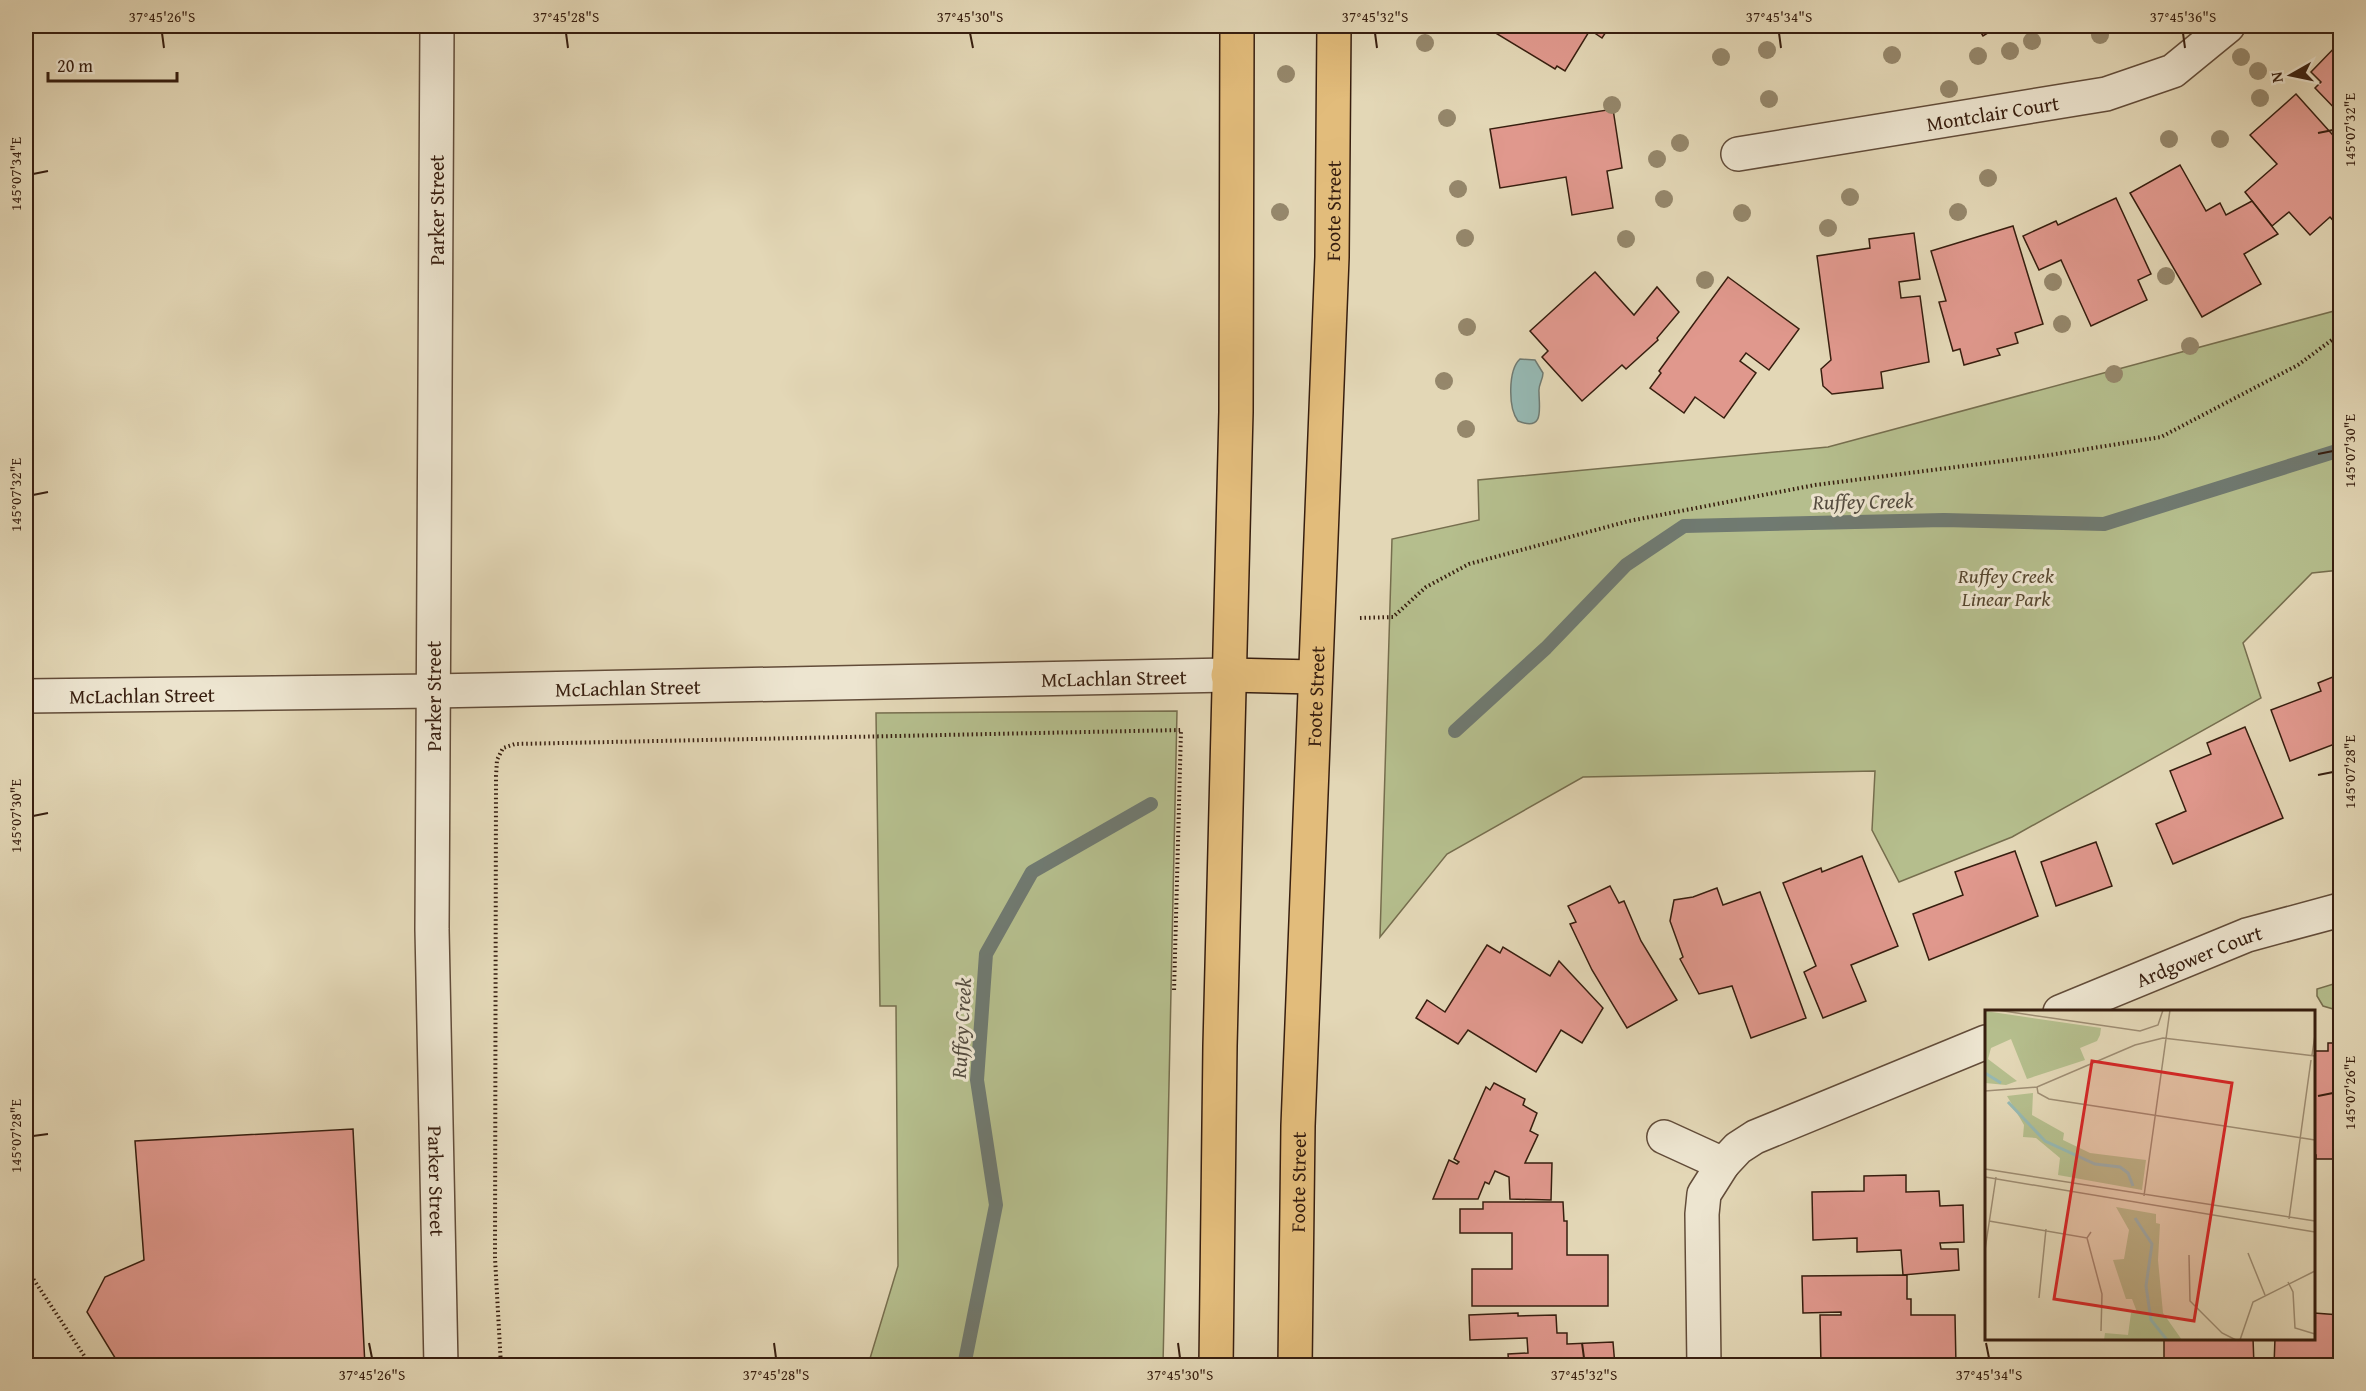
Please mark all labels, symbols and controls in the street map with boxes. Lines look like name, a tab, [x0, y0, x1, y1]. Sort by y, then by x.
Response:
text: 37°45'26"S	[129, 6, 195, 27]
text: 37°45'28"S	[533, 6, 599, 27]
text: 37°45'30"S	[937, 6, 1003, 27]
text: 37°45'32"S	[1342, 6, 1408, 27]
text: 37°45'34"S	[1746, 6, 1812, 27]
text: 37°45'36"S	[2150, 6, 2216, 27]
scale bar	[48, 45, 177, 83]
north arrow	[2261, 45, 2321, 105]
text: 20 m	[57, 52, 93, 79]
text: N	[2263, 70, 2289, 85]
street label: Montclair Court	[1924, 87, 2061, 138]
text: 145°07'32"E	[2339, 93, 2360, 167]
text: 145°07'34"E	[5, 137, 26, 211]
street label: Parker Street	[422, 155, 451, 265]
street label: Foote Street	[1317, 160, 1347, 261]
text: 145°07'30"E	[2339, 414, 2360, 488]
text: 145°07'32"E	[5, 458, 26, 532]
water label: Ruffey Creek	[1811, 485, 1914, 517]
park label: Ruffey Creek Linear Park	[1957, 561, 2055, 613]
street label: Parker Street	[419, 641, 448, 751]
street label: Foote Street	[1298, 645, 1331, 747]
street label: McLachlan Street	[1041, 661, 1187, 693]
street label: McLachlan Street	[555, 671, 701, 703]
street label: McLachlan Street	[69, 679, 215, 710]
text: 145°07'28"E	[2339, 735, 2360, 809]
text: 145°07'30"E	[5, 779, 26, 853]
street label: Ardgower Court	[2131, 917, 2265, 994]
water label: Ruffey Creek	[943, 977, 979, 1080]
inset map	[1985, 1010, 2315, 1340]
text: 145°07'26"E	[2339, 1056, 2360, 1130]
text: 145°07'28"E	[5, 1099, 26, 1173]
street label: Parker Street	[422, 1125, 453, 1237]
street label: Foote Street	[1282, 1131, 1312, 1233]
text: 37°45'26"S	[339, 1364, 405, 1385]
text: 37°45'28"S	[743, 1364, 809, 1385]
text: 37°45'30"S	[1147, 1364, 1213, 1385]
text: 37°45'32"S	[1551, 1364, 1617, 1385]
text: 37°45'34"S	[1956, 1364, 2022, 1385]

